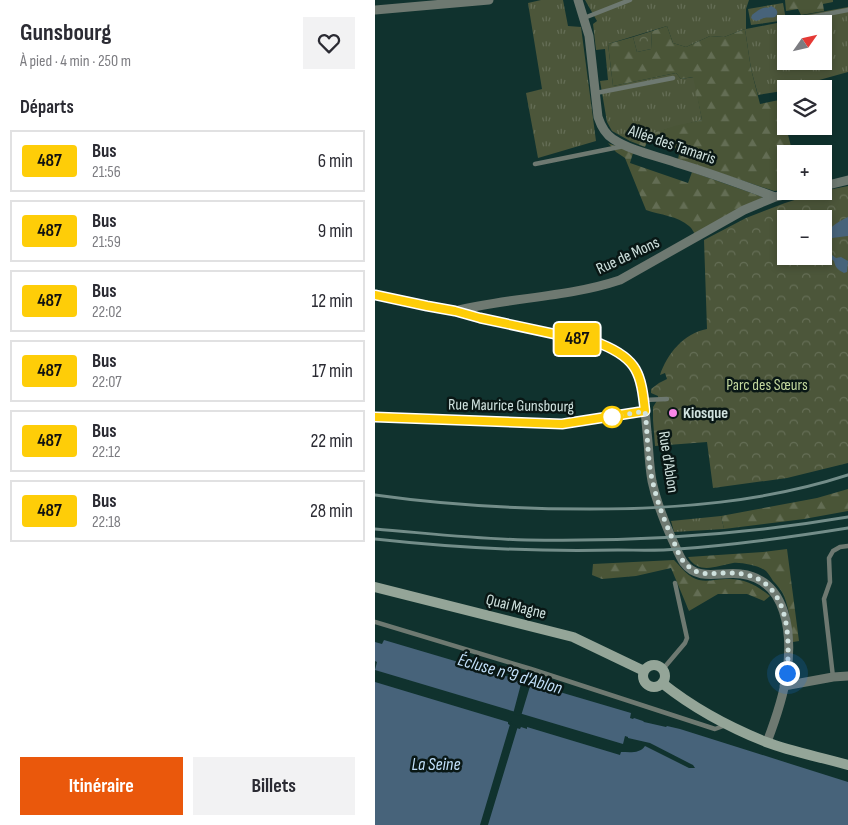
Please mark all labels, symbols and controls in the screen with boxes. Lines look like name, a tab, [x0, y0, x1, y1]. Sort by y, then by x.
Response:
north arrow	[777, 15, 833, 70]
map controls	[777, 15, 832, 265]
button: heart	[303, 17, 355, 69]
text: Gunsbourg	[20, 18, 111, 47]
text: À pied · 4 min · 250 m	[20, 52, 131, 71]
button: layers	[777, 80, 832, 135]
text: Départs	[20, 96, 74, 119]
street label: Allée des Tamaris	[625, 121, 718, 169]
text: Bus	[92, 140, 117, 163]
button: +	[777, 145, 832, 200]
text: 487	[37, 150, 62, 171]
text: 6 min	[318, 150, 353, 173]
text: 21:56	[92, 163, 121, 182]
text: Bus	[92, 210, 117, 233]
button: −	[777, 210, 832, 265]
text: 487	[37, 220, 62, 241]
text: 9 min	[318, 220, 353, 243]
text: 21:59	[92, 233, 121, 252]
street label: Rue de Mons	[593, 233, 663, 279]
text: Bus	[92, 280, 117, 303]
text: 487	[37, 290, 62, 311]
text: 12 min	[311, 290, 353, 313]
text: 22:02	[92, 303, 122, 322]
line badge: 487	[548, 323, 606, 355]
text: 487	[565, 328, 589, 349]
text: Bus	[92, 350, 117, 373]
text: 487	[37, 360, 62, 381]
text: 17 min	[312, 360, 353, 383]
text: 22:07	[92, 373, 122, 392]
park label: Parc des Sœurs	[726, 376, 808, 395]
street label: Rue Maurice Gunsbourg	[448, 395, 574, 417]
place label: Kiosque	[683, 404, 728, 423]
unlabelled marker	[601, 406, 623, 428]
marker: Kiosque	[667, 407, 679, 419]
text: Bus	[92, 420, 117, 443]
text: 487	[37, 430, 62, 451]
text: 22 min	[310, 430, 353, 453]
street label: Rue d'Ablon	[654, 430, 682, 494]
text: 22:12	[92, 443, 121, 462]
text: Bus	[92, 490, 117, 513]
text: 487	[37, 500, 62, 521]
text: 28 min	[310, 500, 353, 523]
text: 22:18	[92, 513, 121, 532]
street label: Quai Magne	[484, 590, 548, 624]
water label: Écluse n°9 d'Ablon	[455, 649, 565, 699]
your location	[775, 661, 800, 686]
water label: La Seine	[412, 754, 460, 775]
button: Itinéraire	[20, 757, 183, 815]
button: Billets	[193, 757, 355, 815]

